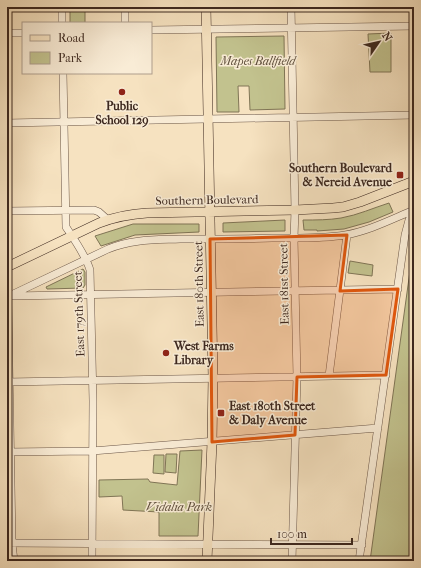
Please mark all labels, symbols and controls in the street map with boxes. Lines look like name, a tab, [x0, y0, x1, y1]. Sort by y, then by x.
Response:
legend	[22, 22, 152, 74]
north arrow	[359, 22, 399, 62]
text: N	[379, 30, 395, 44]
text: Road	[58, 31, 85, 45]
text: Park	[58, 51, 83, 65]
park label: Mapes Ballfield	[220, 54, 297, 68]
marker: Public School 129	[117, 87, 127, 97]
place label: Public School 129	[96, 99, 148, 128]
place label: Southern Boulevard & Nereid Avenue	[289, 161, 392, 189]
marker: Southern Boulevard & Nereid Avenue	[395, 170, 405, 180]
street label: Southern Boulevard	[155, 192, 259, 208]
street label: East 180th Street	[191, 240, 207, 327]
street label: East 181st Street	[276, 242, 292, 325]
street label: East 179th Street	[70, 270, 87, 357]
place label: West Farms Library	[173, 339, 234, 368]
marker: West Farms Library	[161, 348, 171, 358]
place label: East 180th Street & Daly Avenue	[229, 399, 316, 428]
marker: East 180th Street & Daly Avenue	[216, 408, 226, 418]
park label: Vidalia Park	[146, 500, 212, 514]
scale bar	[271, 520, 352, 546]
text: 100 m	[277, 527, 307, 541]

